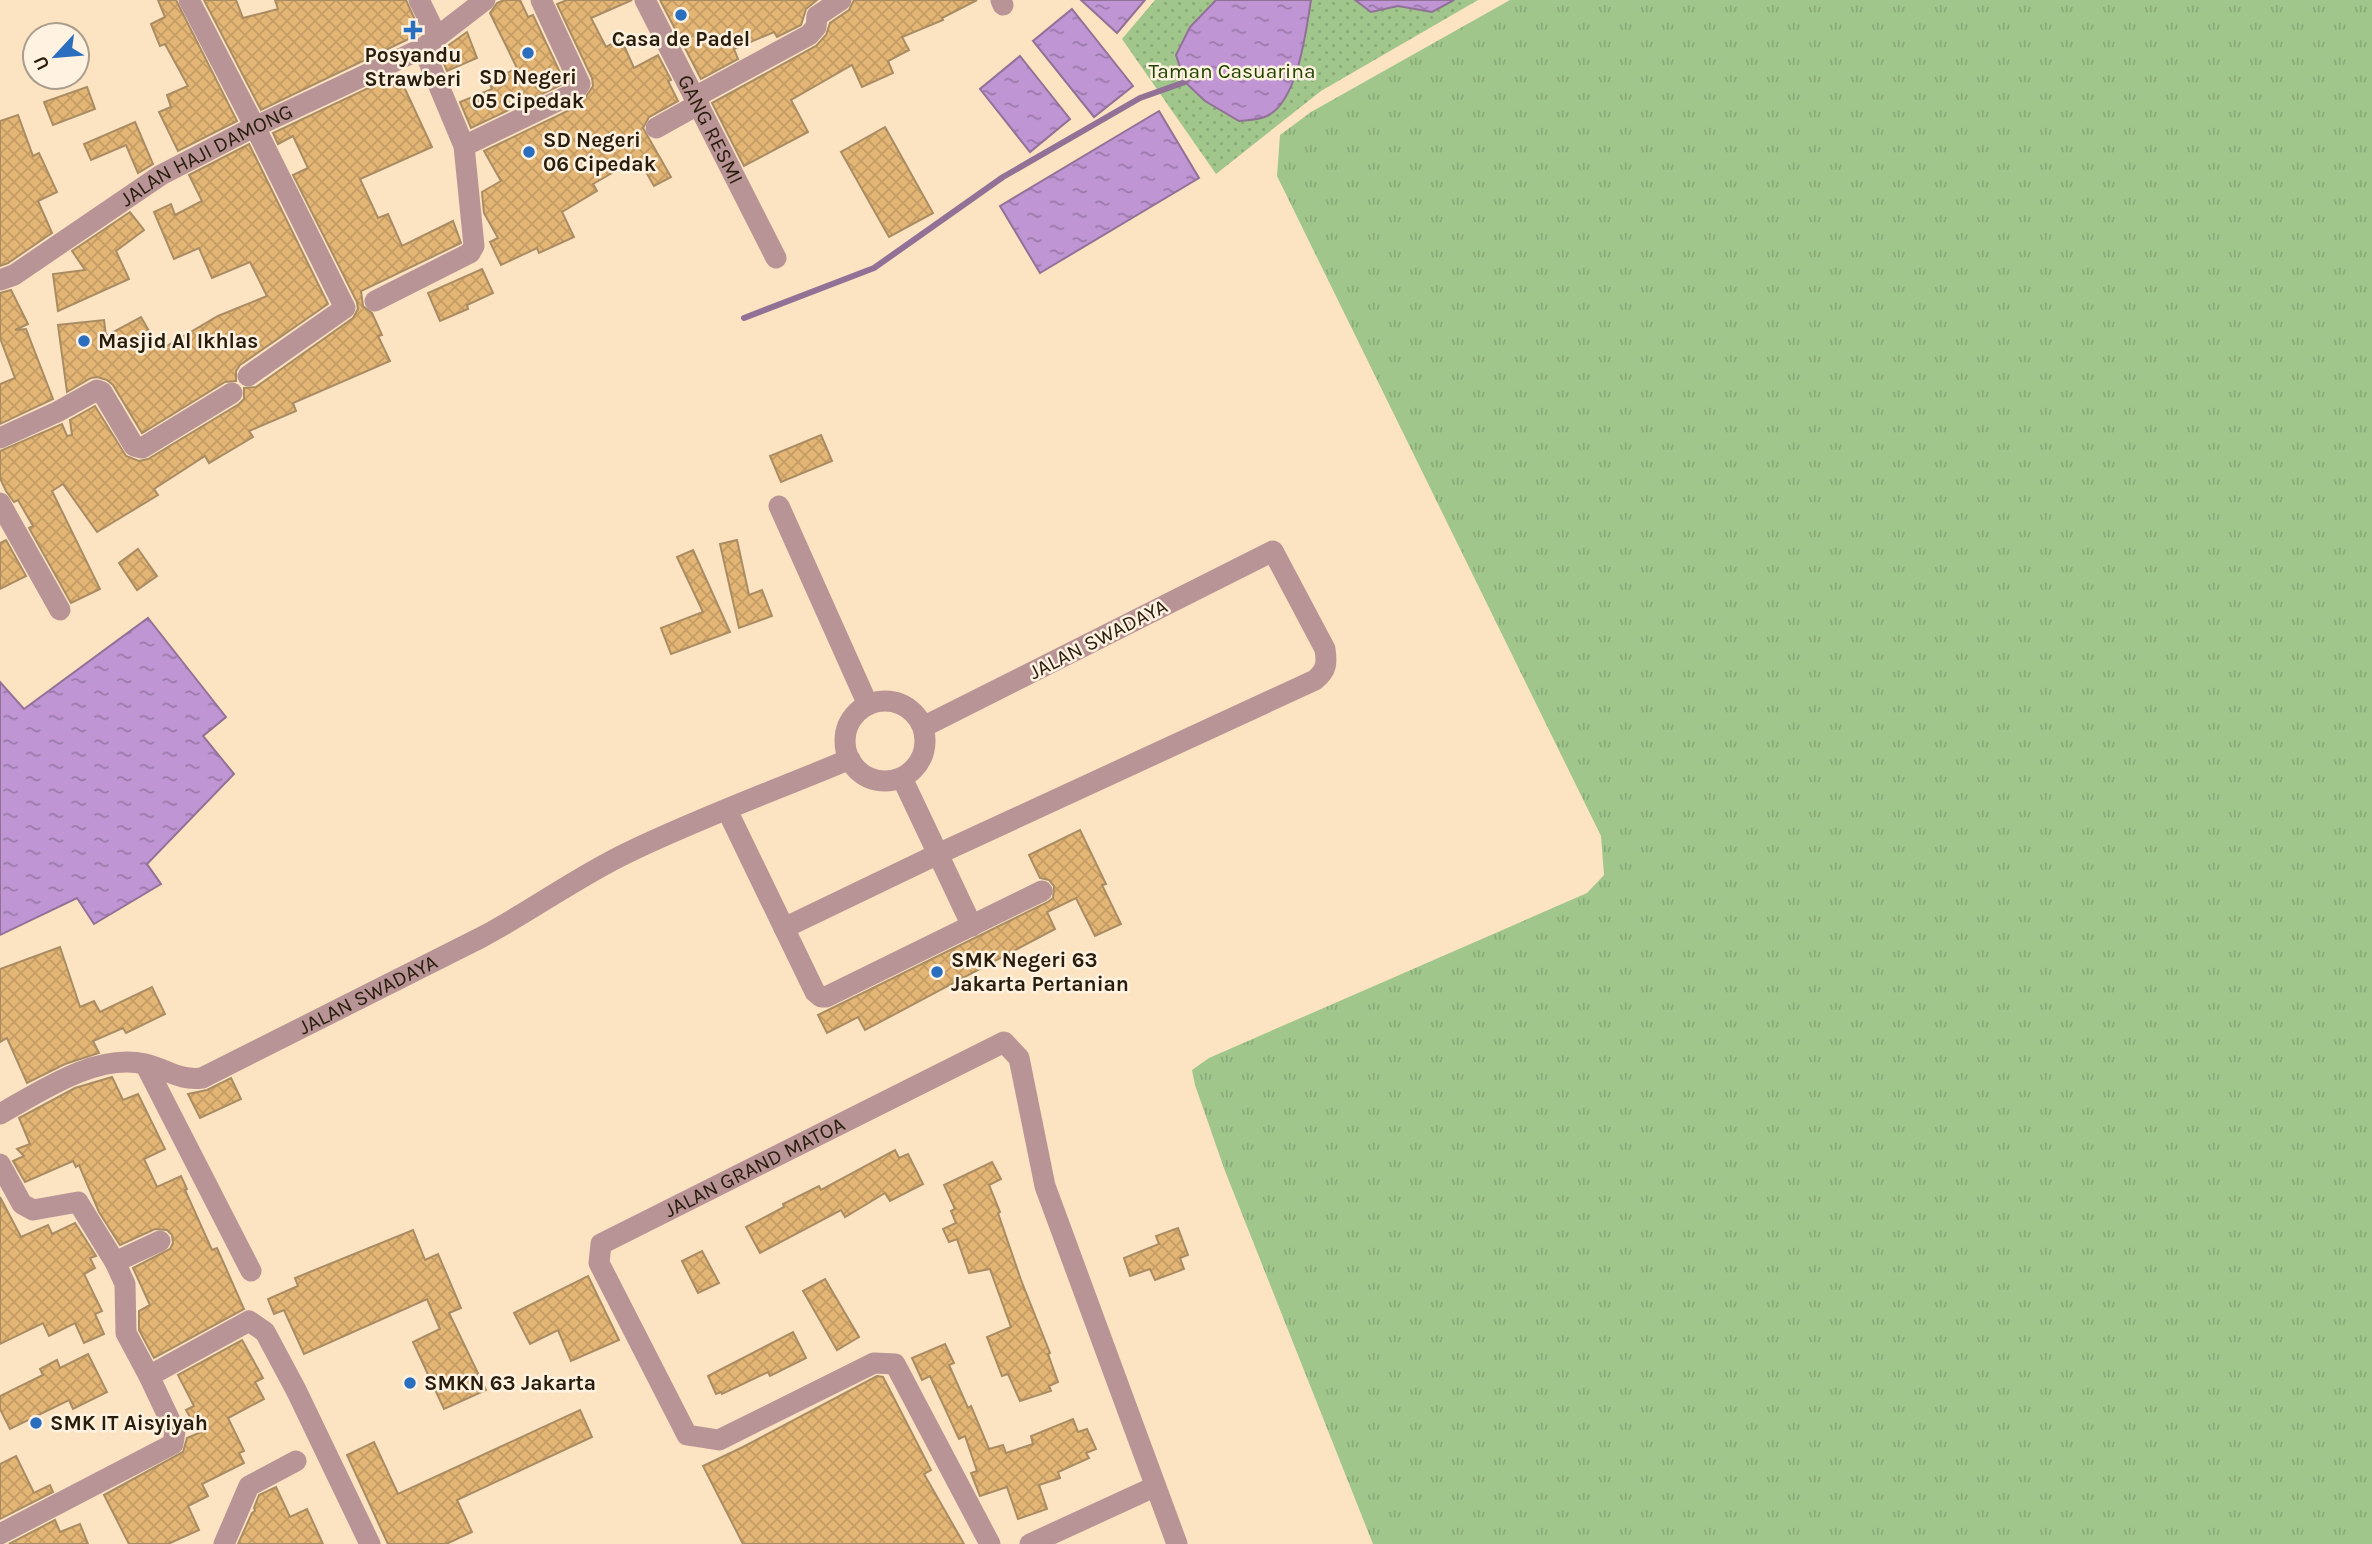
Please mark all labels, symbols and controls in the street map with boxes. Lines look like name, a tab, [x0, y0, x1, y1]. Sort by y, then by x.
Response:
marker: Casa de Padel	[673, 7, 689, 23]
marker: Posyandu Strawberi	[403, 20, 423, 40]
north arrow	[21, 21, 91, 91]
place label: Casa de Padel	[612, 27, 750, 51]
place label: Posyandu Strawberi	[364, 43, 462, 91]
marker: SD Negeri 05 Cipedak	[520, 45, 536, 61]
text: U	[29, 52, 54, 74]
park label: Taman Casuarina	[1149, 59, 1315, 83]
place label: SD Negeri 05 Cipedak	[472, 65, 585, 113]
street label: GANG RESMI	[673, 71, 748, 188]
street label: JALAN HAJI DAMONG	[115, 99, 296, 211]
place label: SD Negeri 06 Cipedak	[543, 128, 657, 176]
marker: SD Negeri 06 Cipedak	[521, 144, 537, 160]
place label: Masjid Al Ikhlas	[98, 329, 258, 353]
marker: Masjid Al Ikhlas	[76, 333, 92, 349]
street label: JALAN SWADAYA	[1025, 594, 1171, 684]
place label: SMK Negeri 63 Jakarta Pertanian	[951, 948, 1129, 996]
street label: JALAN SWADAYA	[295, 949, 441, 1039]
marker: SMK Negeri 63 Jakarta Pertanian	[929, 964, 945, 980]
street label: JALAN GRAND MATOA	[660, 1112, 849, 1222]
place label: SMKN 63 Jakarta	[424, 1371, 596, 1395]
marker: SMKN 63 Jakarta	[402, 1375, 418, 1391]
place label: SMK IT Aisyiyah	[50, 1411, 208, 1435]
marker: SMK IT Aisyiyah	[28, 1415, 44, 1431]

